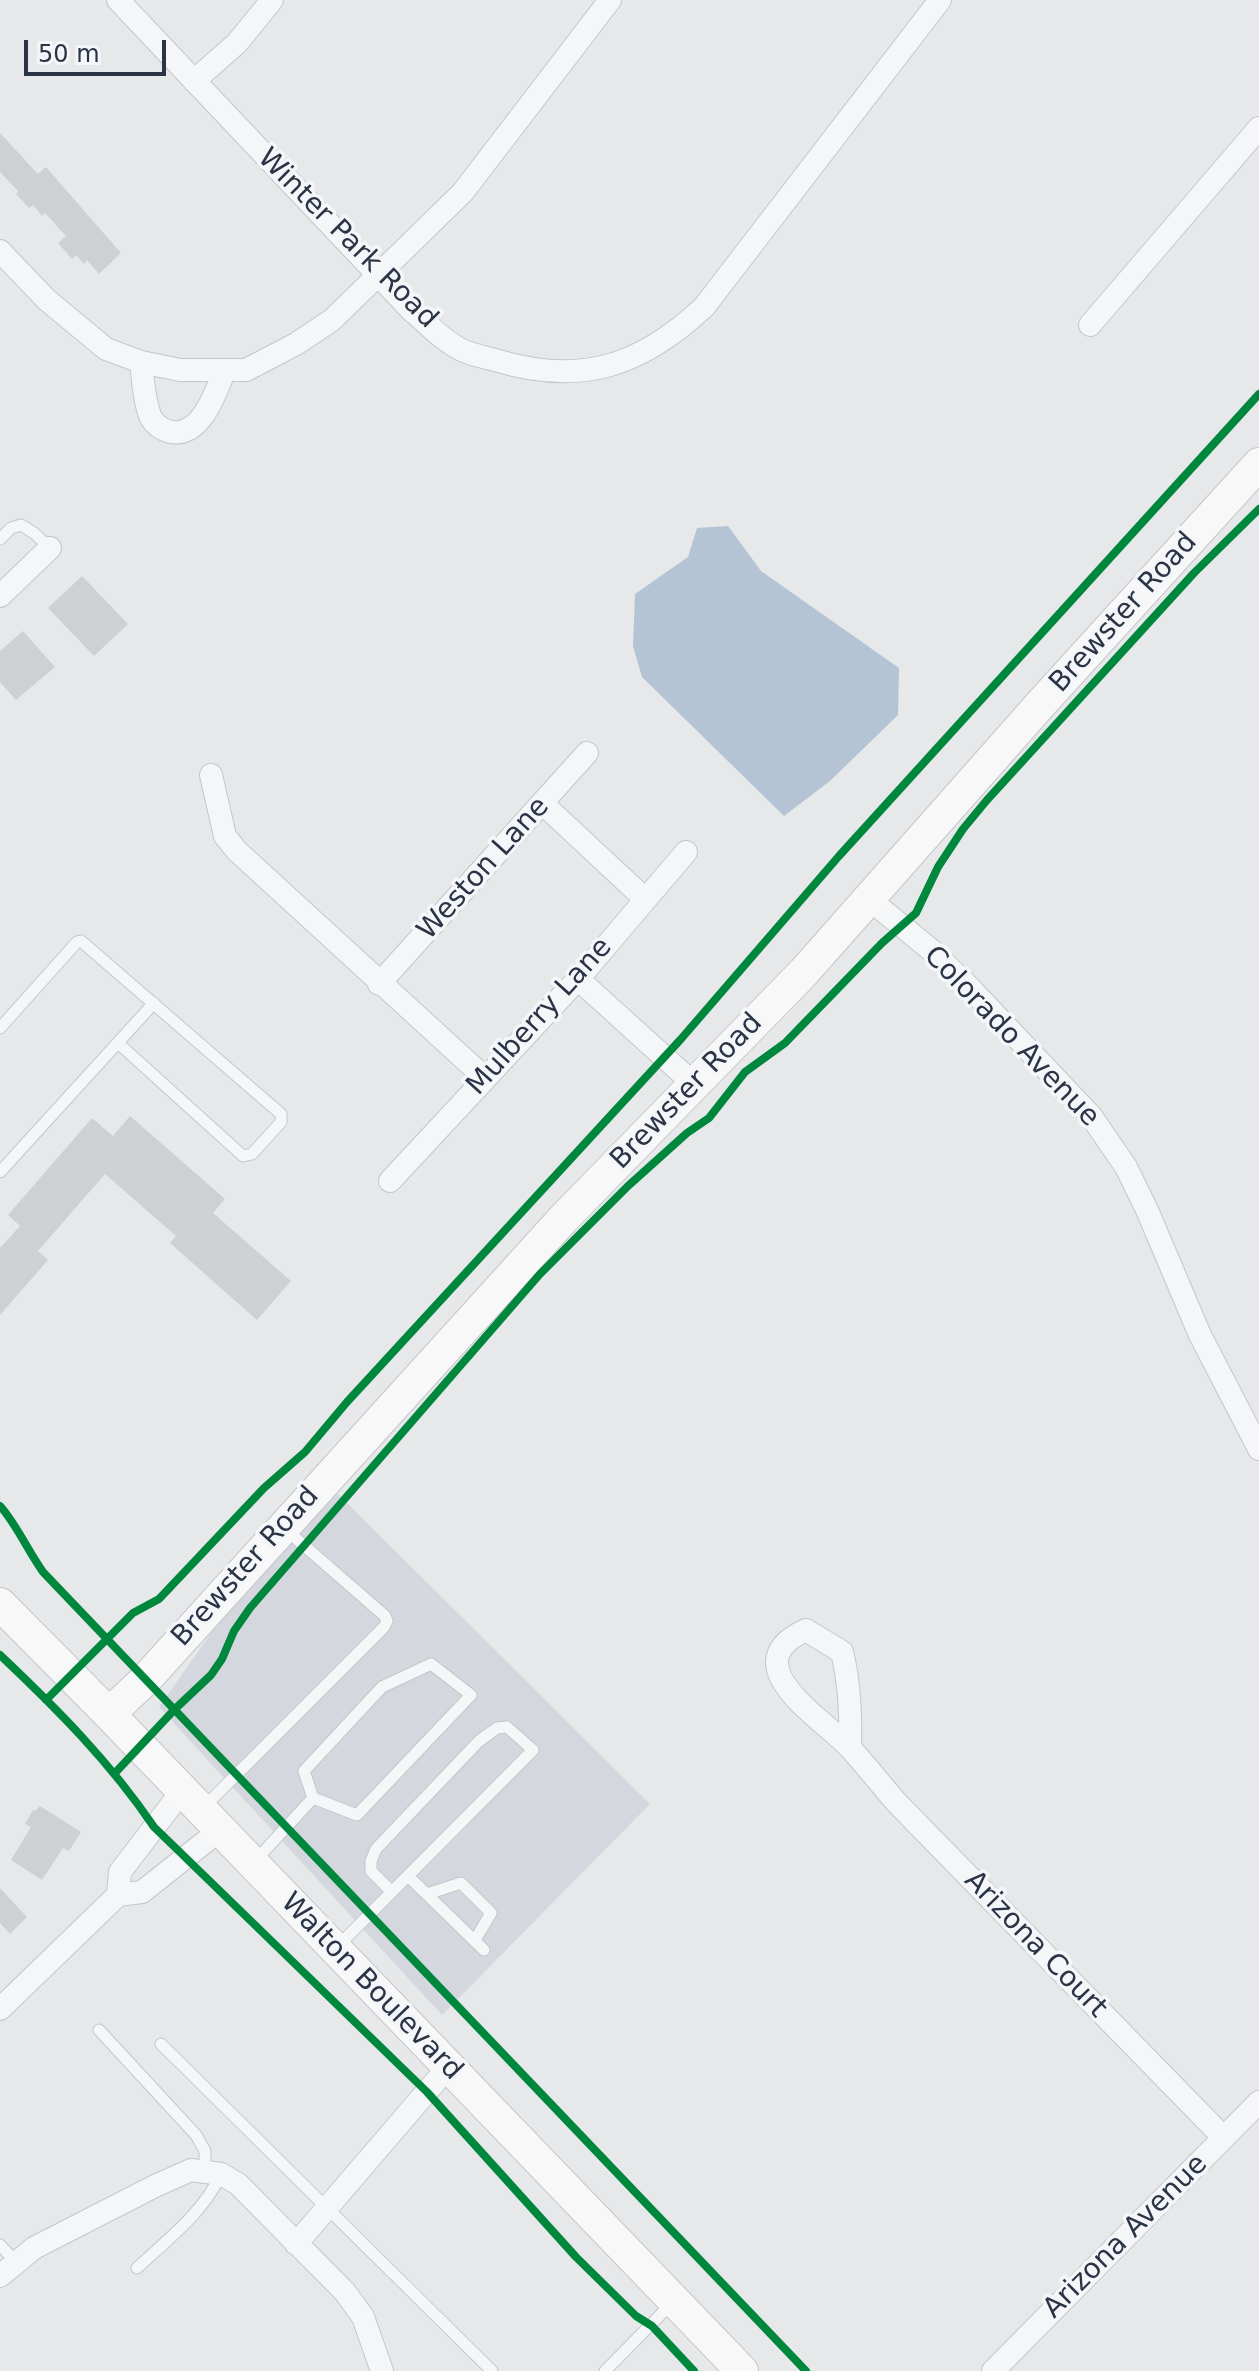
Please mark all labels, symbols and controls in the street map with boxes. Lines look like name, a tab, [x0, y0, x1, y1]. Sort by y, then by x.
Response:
scale bar	[28, 24, 170, 74]
text: 50 m	[38, 40, 100, 68]
street label: Winter Park Road	[250, 142, 444, 336]
street label: Brewster Road	[1043, 526, 1205, 700]
street label: Weston Lane	[411, 791, 557, 947]
street label: Mulberry Lane	[460, 931, 620, 1103]
street label: Colorado Avenue	[916, 940, 1106, 1134]
street label: Brewster Road	[604, 1007, 770, 1177]
street label: Brewster Road	[165, 1480, 327, 1654]
street label: Arizona Court	[957, 1865, 1113, 2025]
street label: Walton Boulevard	[273, 1886, 469, 2088]
street label: Arizona Avenue	[1037, 2148, 1215, 2326]

